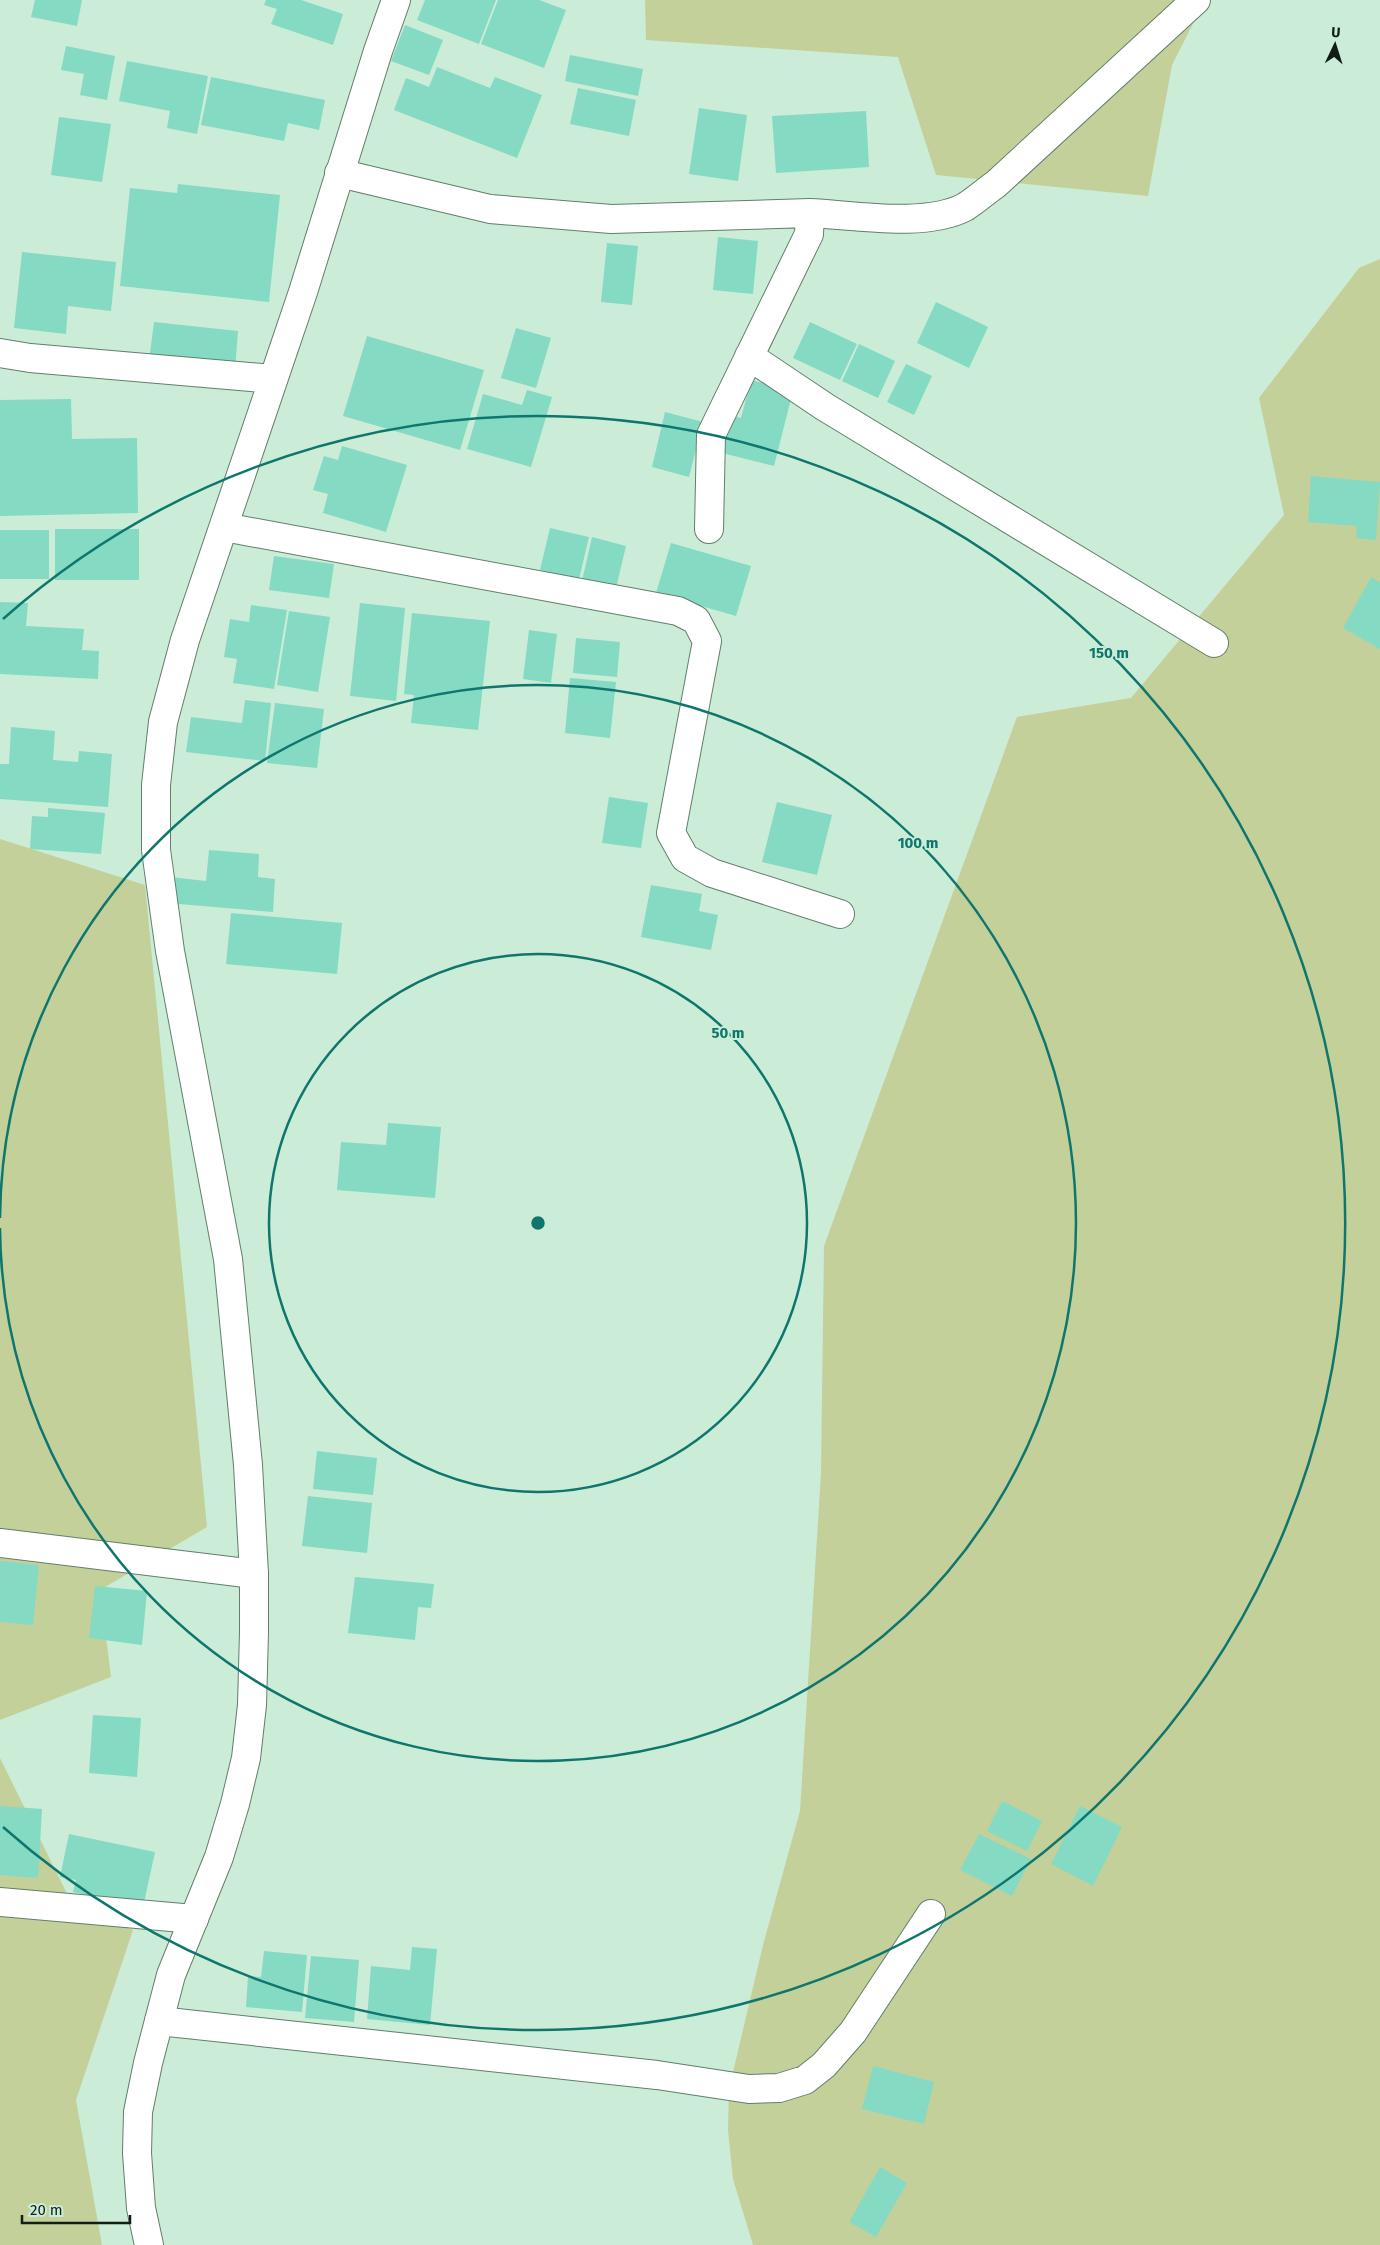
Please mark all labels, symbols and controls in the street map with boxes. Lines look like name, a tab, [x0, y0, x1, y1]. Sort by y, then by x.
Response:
north arrow	[1310, 20, 1360, 70]
text: U	[1331, 24, 1341, 41]
text: 150 m	[1089, 644, 1129, 662]
text: 100 m	[898, 834, 938, 852]
text: 50 m	[711, 1024, 745, 1042]
centre of rings	[529, 1214, 547, 1232]
scale bar	[22, 2192, 130, 2224]
text: 20 m	[30, 2201, 63, 2219]

